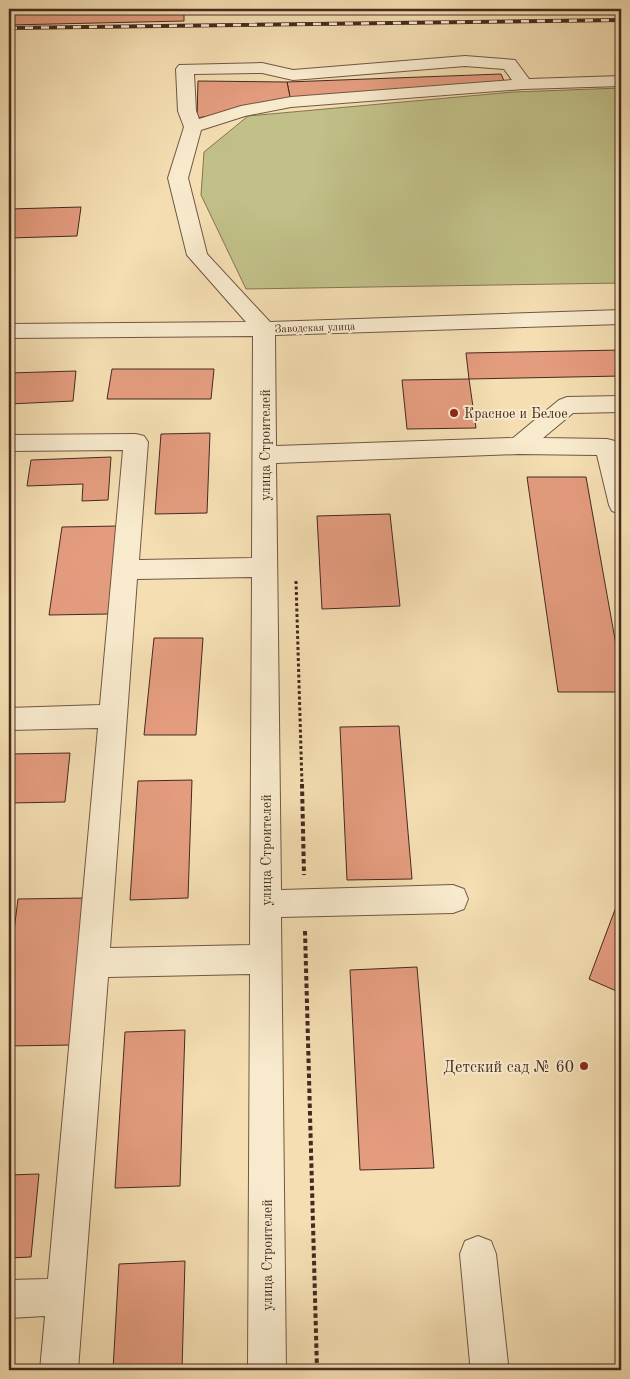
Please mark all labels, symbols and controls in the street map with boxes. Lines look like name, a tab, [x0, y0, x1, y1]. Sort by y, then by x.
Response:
street label: Заводская улица	[274, 322, 356, 335]
street label: улица Строителей	[259, 389, 273, 501]
marker: Красное и Белое	[448, 407, 460, 419]
place label: Красное и Белое	[464, 407, 568, 421]
street label: улица Строителей	[260, 794, 274, 906]
place label: Детский сад № 60	[443, 1060, 574, 1076]
marker: Детский сад № 60	[578, 1060, 590, 1072]
street label: улица Строителей	[261, 1199, 275, 1311]

